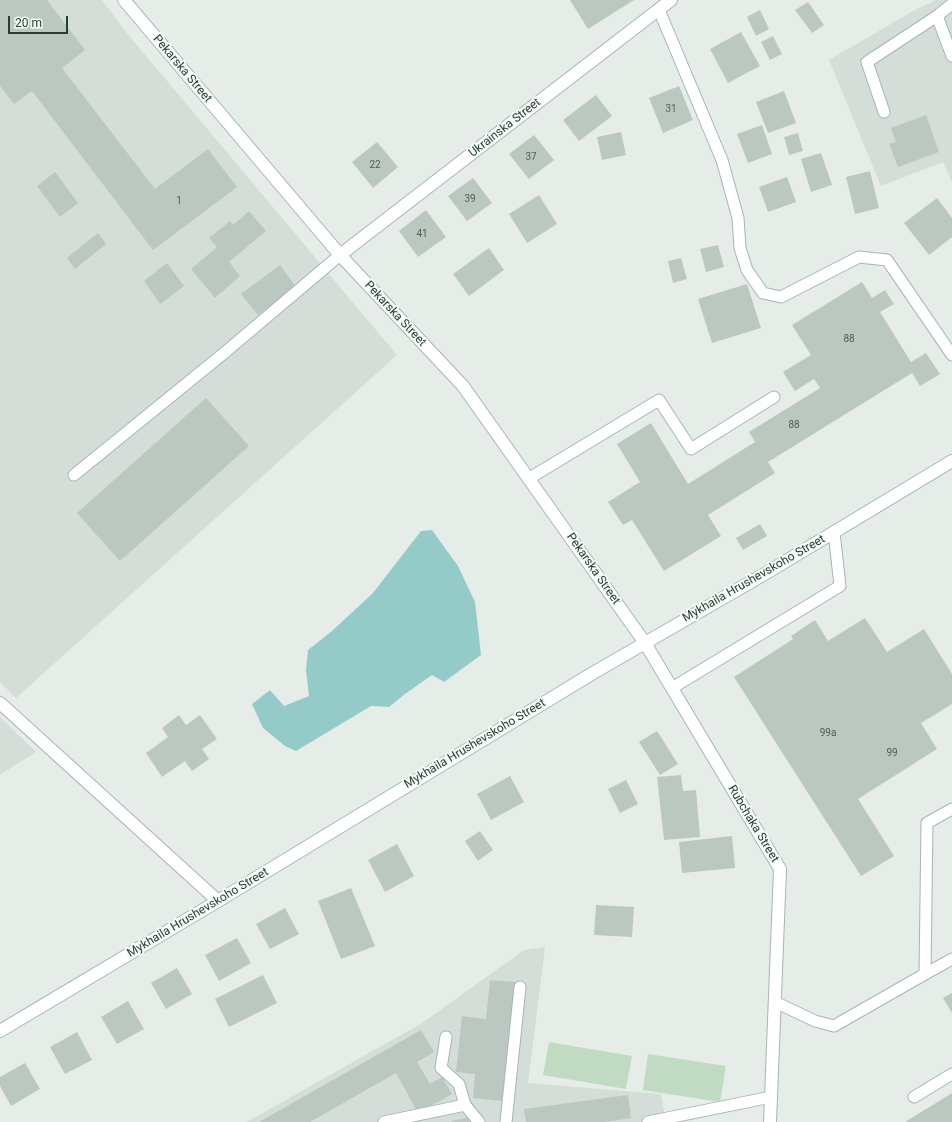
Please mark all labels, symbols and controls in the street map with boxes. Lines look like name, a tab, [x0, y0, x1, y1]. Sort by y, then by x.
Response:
scale bar	[10, 8, 70, 34]
text: 20 m	[15, 16, 42, 30]
street label: Pekarska Street	[149, 32, 215, 106]
street label: Ukrainska Street	[466, 95, 544, 161]
house number: 31	[665, 103, 677, 115]
house number: 37	[525, 151, 537, 163]
house number: 22	[369, 159, 381, 171]
house number: 39	[464, 193, 476, 205]
house number: 1	[176, 195, 182, 207]
house number: 41	[416, 228, 428, 240]
street label: Pekarska Street	[361, 278, 429, 350]
house number: 88	[843, 333, 855, 345]
house number: 88	[788, 419, 800, 431]
street label: Pekarska Street	[563, 530, 623, 608]
street label: Mykhaila Hrushevskoho Street	[680, 532, 828, 626]
street label: Mykhaila Hrushevskoho Street	[402, 696, 548, 792]
house number: 99а	[820, 727, 836, 739]
house number: 99	[886, 747, 898, 759]
street label: Rubchaka Street	[724, 783, 782, 865]
street label: Mykhaila Hrushevskoho Street	[125, 865, 271, 961]

